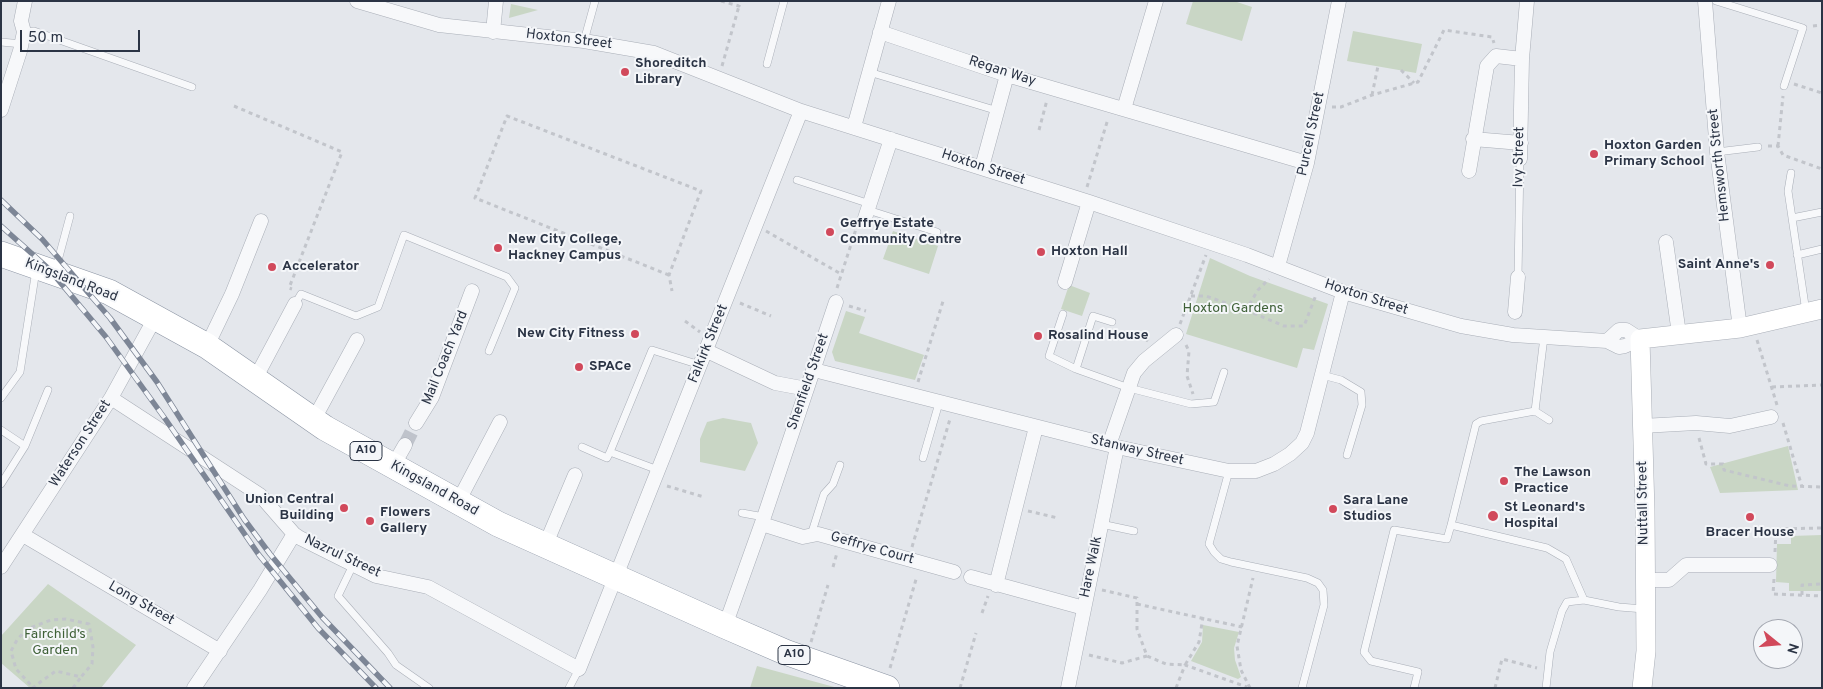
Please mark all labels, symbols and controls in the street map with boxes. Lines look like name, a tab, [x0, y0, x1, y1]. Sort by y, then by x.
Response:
scale bar	[22, 20, 142, 52]
street label: Hoxton Street	[525, 26, 613, 54]
text: 50 m	[28, 29, 63, 48]
street label: Regan Way	[966, 53, 1038, 91]
place label: Shoreditch Library	[635, 56, 707, 88]
marker: Shoreditch Library	[619, 66, 631, 78]
street label: Purcell Street	[1295, 90, 1329, 178]
street label: Hemsworth Street	[1706, 108, 1734, 222]
street label: Ivy Street	[1511, 126, 1529, 188]
place label: Hoxton Garden Primary School	[1604, 138, 1705, 170]
street label: Hoxton Street	[939, 147, 1027, 189]
marker: Hoxton Garden Primary School	[1588, 148, 1600, 160]
place label: Geffrye Estate Community Centre	[840, 216, 962, 248]
marker: Geffrye Estate Community Centre	[824, 226, 836, 238]
place label: New City College, Hackney Campus	[508, 232, 621, 264]
marker: New City College, Hackney Campus	[492, 242, 504, 254]
place label: Hoxton Hall	[1051, 244, 1128, 260]
marker: Hoxton Hall	[1035, 246, 1047, 258]
street label: Kingsland Road	[22, 256, 120, 306]
place label: Saint Anne's	[1678, 257, 1760, 273]
place label: Accelerator	[282, 259, 359, 275]
marker: Saint Anne's	[1764, 259, 1776, 271]
marker: Accelerator	[266, 261, 278, 273]
street label: Hoxton Street	[1322, 277, 1410, 319]
park label: Hoxton Gardens	[1183, 301, 1283, 317]
street label: Falkirk Street	[686, 302, 732, 386]
street label: Mail Coach Yard	[419, 308, 473, 408]
place label: New City Fitness	[517, 326, 625, 342]
marker: New City Fitness	[629, 328, 641, 340]
place label: Rosalind House	[1048, 328, 1148, 344]
marker: Rosalind House	[1032, 330, 1044, 342]
street label: Shenfield Street	[785, 331, 833, 433]
place label: SPACe	[589, 359, 631, 375]
marker: SPACe	[573, 361, 585, 373]
street label: Waterson Street	[47, 397, 115, 491]
street label: Stanway Street	[1089, 432, 1185, 470]
road number: A10	[350, 442, 382, 461]
street label: Kingsland Road	[387, 458, 481, 520]
street label: Nuttall Street	[1635, 461, 1653, 545]
place label: The Lawson Practice	[1514, 465, 1591, 498]
marker: The Lawson Practice	[1498, 475, 1510, 487]
place label: Union Central Building	[245, 492, 334, 524]
place label: Sara Lane Studios	[1343, 493, 1408, 526]
place label: St Leonard's Hospital	[1504, 500, 1585, 532]
marker: Union Central Building	[338, 502, 350, 514]
marker: Sara Lane Studios	[1327, 503, 1339, 515]
place label: Flowers Gallery	[380, 505, 431, 538]
marker: St Leonard's Hospital	[1486, 509, 1500, 523]
marker: Bracer House	[1744, 511, 1756, 523]
marker: Flowers Gallery	[364, 515, 376, 527]
place label: Bracer House	[1706, 525, 1794, 541]
street label: Geffrye Court	[828, 529, 916, 569]
street label: Nazrul Street	[301, 532, 383, 582]
street label: Hare Walk	[1077, 535, 1107, 599]
street label: Long Street	[105, 578, 177, 630]
north arrow	[1753, 619, 1803, 669]
park label: Fairchild’s Garden	[24, 627, 86, 660]
text: N	[1782, 641, 1801, 656]
road number: A10	[778, 646, 810, 664]

